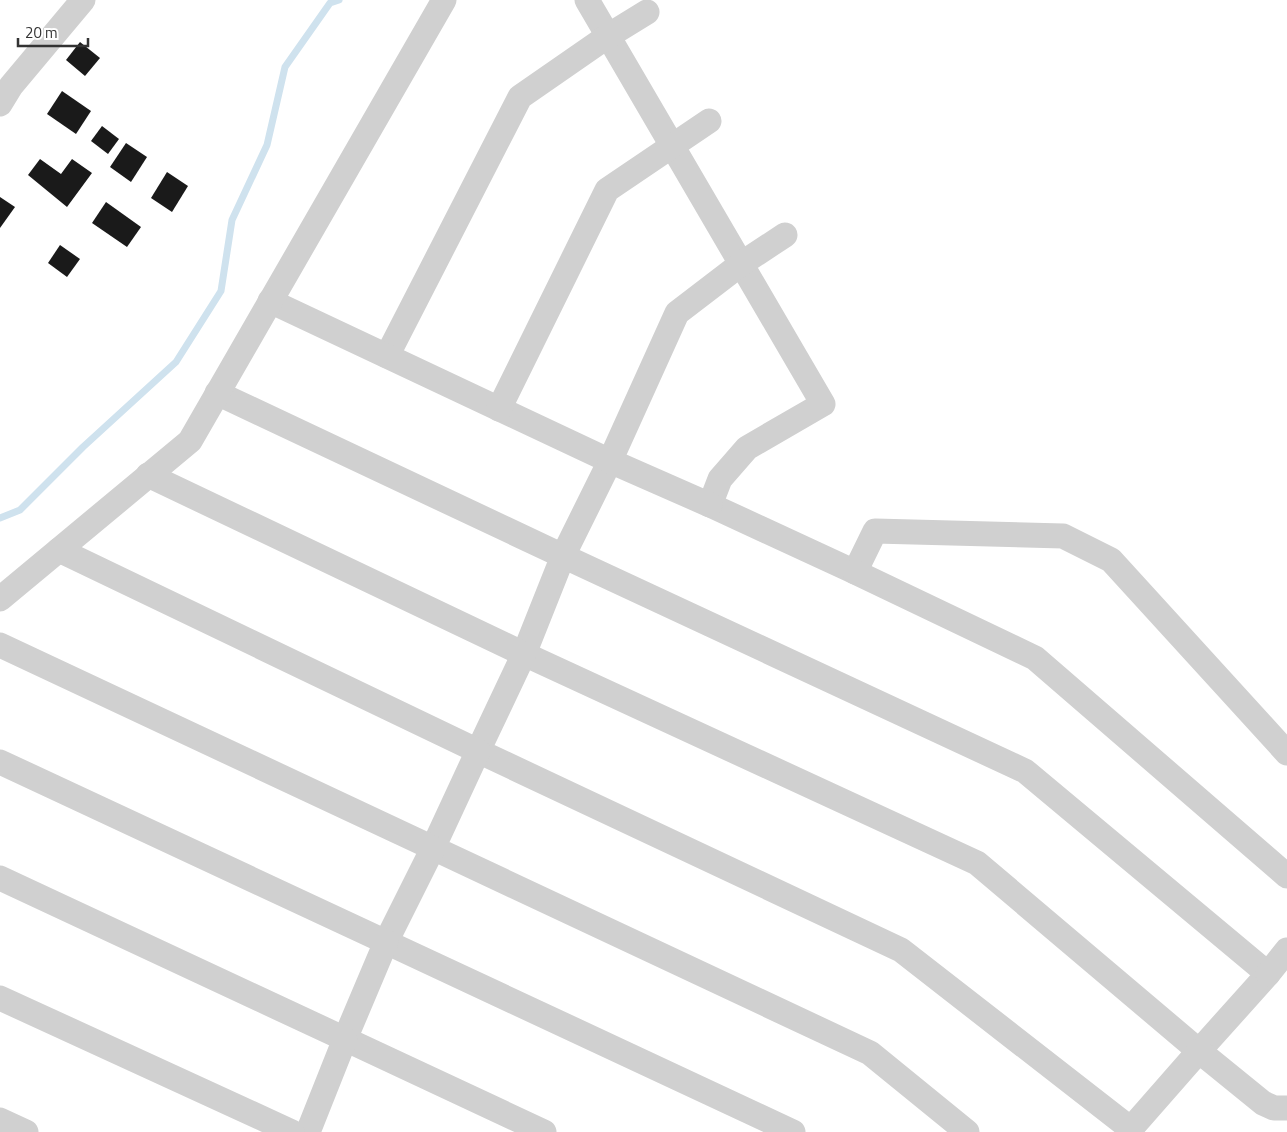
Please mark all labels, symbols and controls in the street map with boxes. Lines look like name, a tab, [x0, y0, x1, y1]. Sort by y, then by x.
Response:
scale bar	[18, 15, 88, 47]
text: 20 m	[25, 21, 58, 44]

